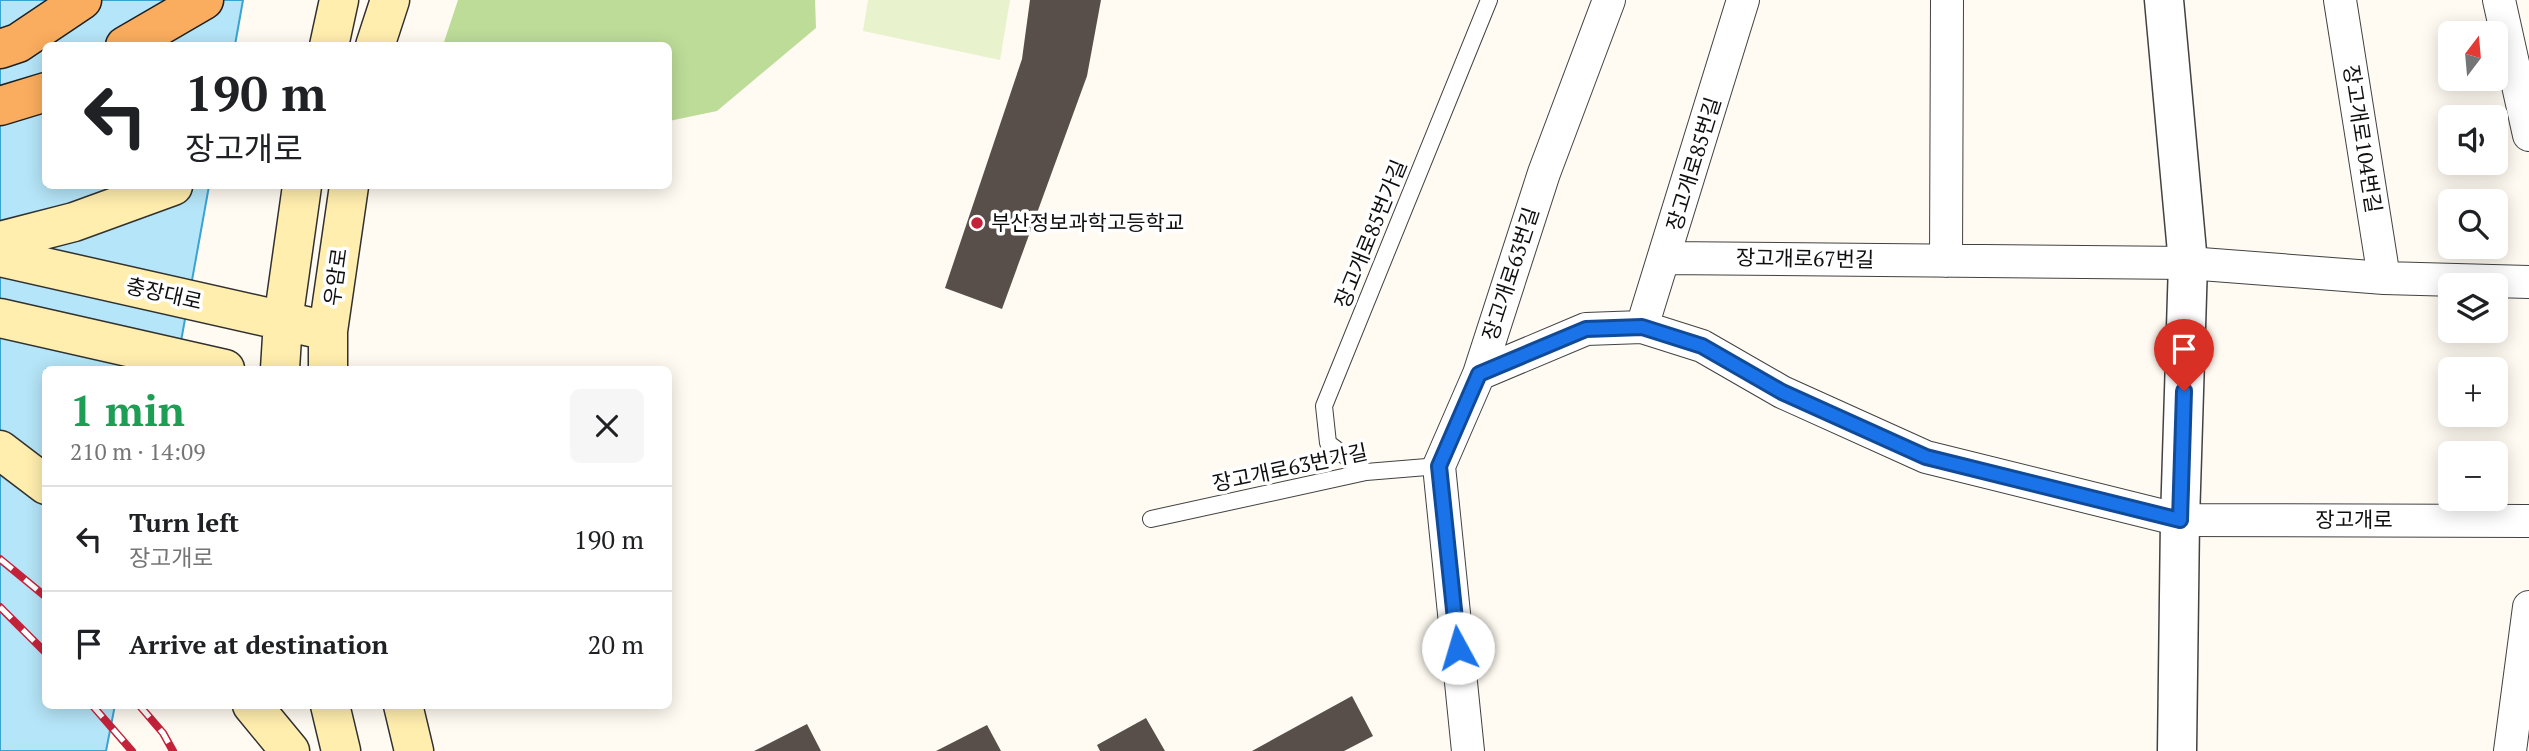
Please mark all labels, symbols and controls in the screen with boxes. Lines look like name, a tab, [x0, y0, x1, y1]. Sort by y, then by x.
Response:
north arrow	[2438, 21, 2508, 91]
map controls	[2438, 21, 2508, 511]
text: 190 m	[185, 60, 327, 125]
street label: 장고개로104번길	[2337, 63, 2389, 215]
icon: left	[70, 70, 161, 161]
street label: 장고개로85번길	[1659, 93, 1727, 234]
button: sound	[2438, 105, 2508, 175]
text: 장고개로	[185, 127, 303, 169]
street label: 장고개로85번가길	[1328, 155, 1413, 312]
button: search	[2438, 189, 2508, 259]
street label: 장고개로63번길	[1475, 204, 1545, 344]
place label: 부산정보과학고등학교	[991, 208, 1184, 236]
marker: 부산정보과학고등학교	[969, 215, 985, 231]
street label: 장고개로67번길	[1736, 243, 1874, 273]
street label: 우암로	[317, 246, 353, 308]
street label: 충장대로	[123, 271, 205, 315]
button: layers	[2438, 273, 2508, 343]
pin	[2154, 319, 2214, 391]
icon: arrive	[2165, 330, 2203, 368]
button: +	[2438, 357, 2508, 427]
text: 1 min	[70, 382, 185, 438]
button: close	[570, 389, 644, 463]
text: 210 m · 14:09	[70, 436, 205, 467]
street label: 장고개로63번가길	[1210, 437, 1370, 497]
button: −	[2438, 441, 2508, 511]
text: Turn left	[129, 505, 239, 539]
street label: 장고개로	[2315, 505, 2393, 533]
icon: left	[70, 520, 108, 558]
text: 190 m	[574, 522, 644, 556]
text: 장고개로	[129, 542, 214, 573]
position arrow	[1421, 611, 1495, 685]
icon: arrive	[70, 625, 108, 663]
text: Arrive at destination	[129, 627, 388, 661]
text: 20 m	[588, 627, 644, 661]

